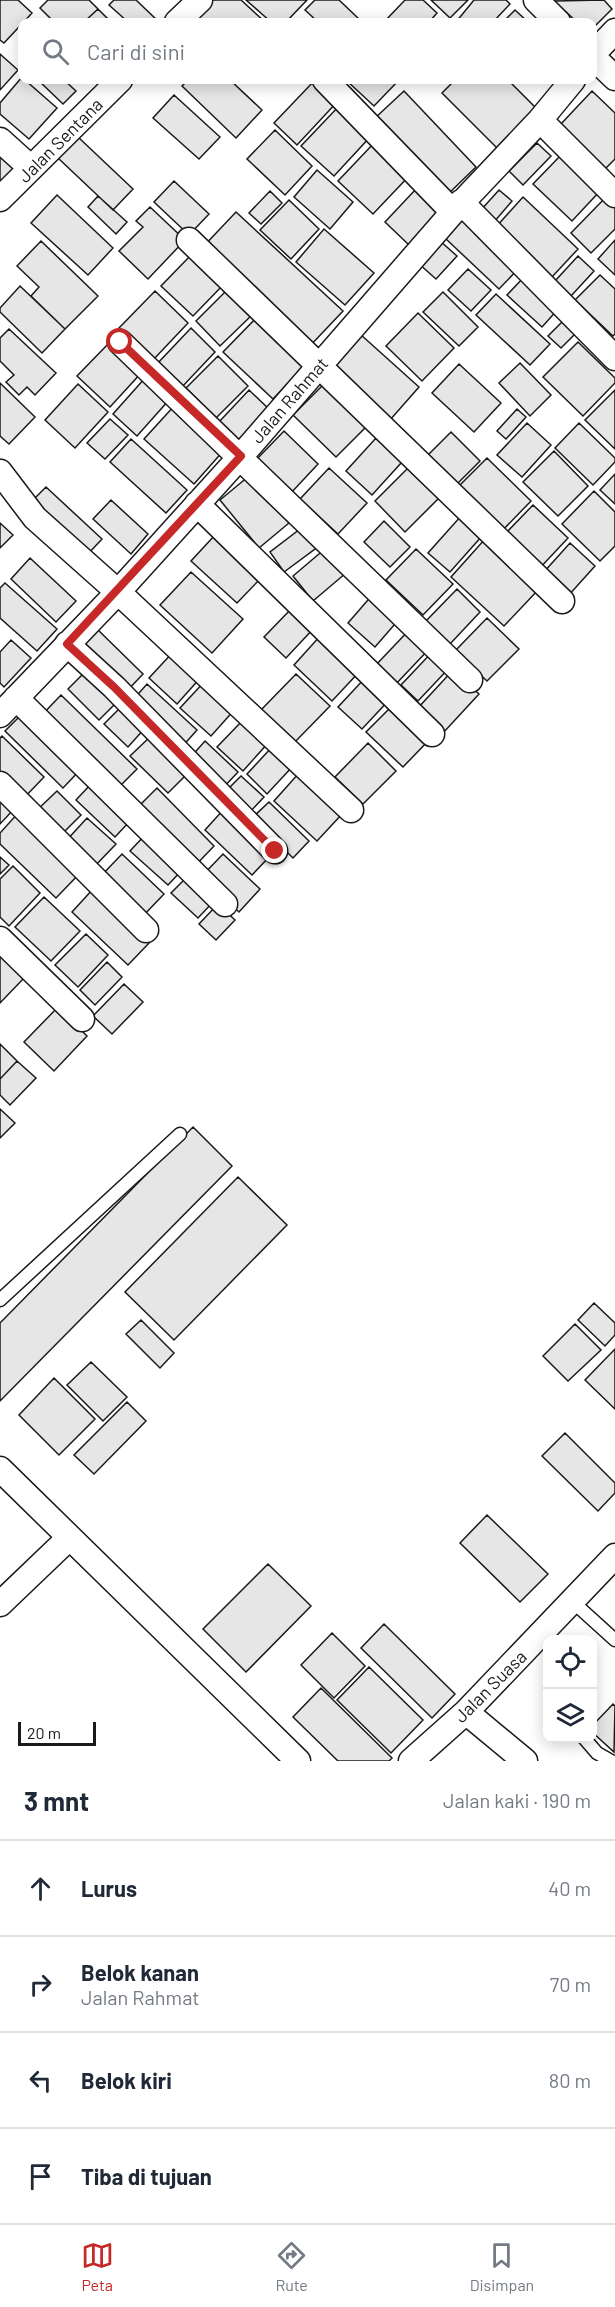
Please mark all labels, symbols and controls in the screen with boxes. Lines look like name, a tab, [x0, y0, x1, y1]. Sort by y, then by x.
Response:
search box	[18, 18, 597, 84]
icon: search	[39, 35, 72, 68]
text: Cari di sini	[87, 38, 185, 64]
street label: Jalan Sentana	[13, 93, 107, 187]
route start	[106, 328, 132, 354]
street label: Jalan Rahmat	[246, 353, 332, 447]
route end	[261, 837, 287, 863]
map controls	[543, 1635, 597, 1743]
button: locate	[543, 1635, 597, 1689]
street label: Jalan Suasa	[449, 1645, 531, 1727]
button: layers	[543, 1689, 597, 1743]
scale bar	[18, 1719, 96, 1746]
text: 20 m	[27, 1723, 61, 1742]
text: 3 mnt	[24, 1785, 89, 1816]
text: Jalan kaki · 190 m	[443, 1788, 591, 1812]
icon: ahead	[24, 1872, 57, 1905]
text: Lurus	[81, 1875, 137, 1901]
text: 40 m	[548, 1876, 591, 1900]
text: Belok kanan	[81, 1959, 199, 1985]
icon: right	[24, 1968, 57, 2001]
text: 70 m	[550, 1972, 591, 1996]
text: Jalan Rahmat	[81, 1985, 200, 2009]
icon: left	[24, 2064, 57, 2097]
text: Belok kiri	[81, 2067, 172, 2093]
text: 80 m	[549, 2068, 591, 2092]
icon: arrive	[24, 2160, 57, 2193]
text: Tiba di tujuan	[81, 2163, 212, 2189]
tab: Peta	[81, 2239, 114, 2294]
tab: Rute	[275, 2239, 308, 2294]
tab: Disimpan	[470, 2239, 534, 2294]

